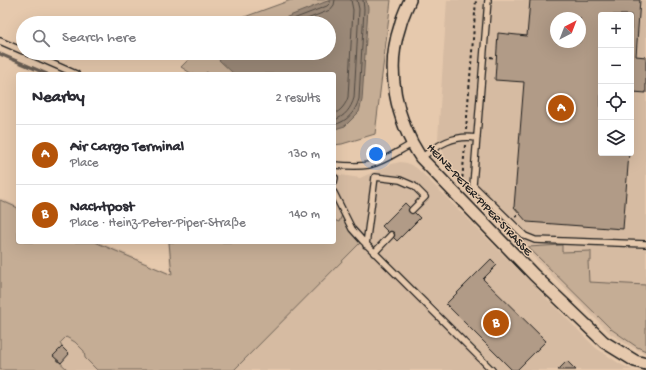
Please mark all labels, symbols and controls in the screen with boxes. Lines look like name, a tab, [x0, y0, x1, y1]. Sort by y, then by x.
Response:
north arrow	[550, 12, 586, 48]
map controls	[598, 12, 634, 156]
button: +	[598, 12, 634, 48]
search box	[16, 16, 336, 60]
icon: search	[30, 27, 52, 49]
text: Search here	[62, 29, 136, 47]
button: −	[598, 48, 634, 84]
button: locate	[598, 84, 634, 120]
text: Nearby	[32, 88, 85, 108]
text: 2 results	[275, 91, 320, 106]
pin: A	[548, 93, 574, 123]
button: layers	[598, 120, 634, 156]
text: Air Cargo Terminal	[70, 138, 184, 156]
street label: HEINZ-PETER-PIPER-STRASSE	[423, 141, 535, 260]
your location	[366, 144, 386, 164]
text: A	[41, 147, 49, 162]
text: 130 m	[288, 147, 320, 162]
text: Place	[70, 156, 98, 171]
text: Nachtpost	[70, 198, 134, 216]
text: B	[42, 207, 48, 222]
text: 140 m	[289, 207, 320, 222]
text: Place · Heinz-Peter-Piper-Straße	[70, 216, 246, 231]
pin: B	[483, 308, 509, 338]

